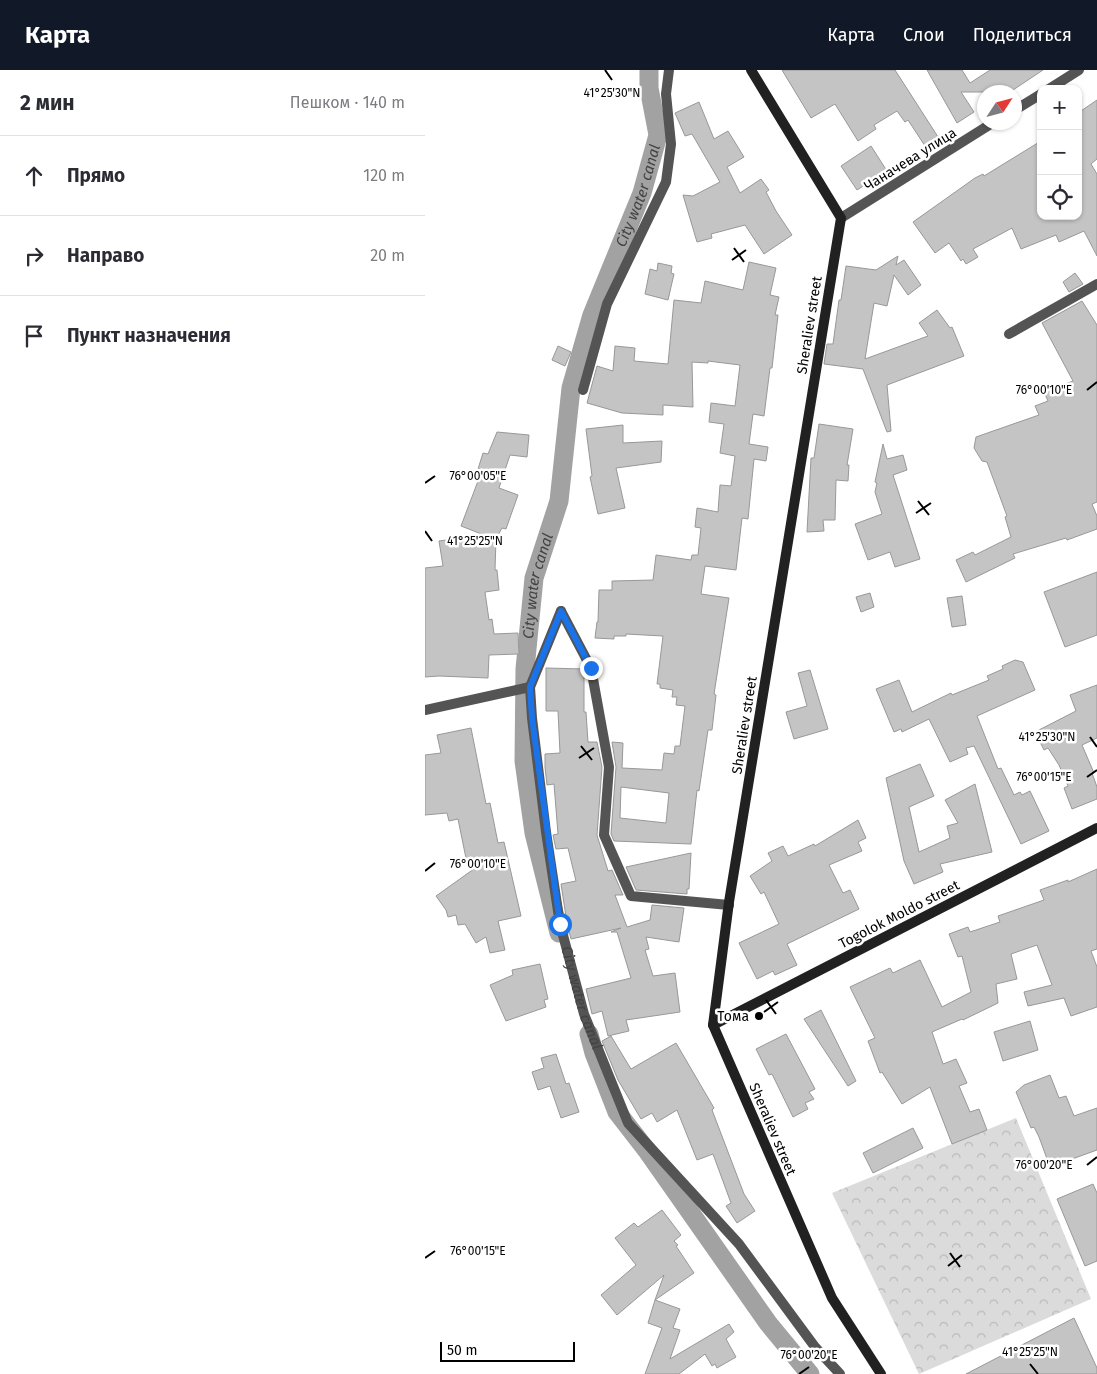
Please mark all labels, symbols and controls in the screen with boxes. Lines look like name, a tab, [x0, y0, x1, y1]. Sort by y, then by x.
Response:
text: Карта	[25, 21, 90, 49]
text: Карта	[827, 24, 875, 46]
text: Слои	[903, 24, 945, 46]
text: Поделиться	[973, 24, 1072, 46]
north arrow	[977, 85, 1022, 130]
map controls	[1037, 85, 1082, 220]
button: +	[1037, 85, 1082, 130]
text: 41°25'30"N	[584, 86, 640, 100]
text: 2 мин	[20, 90, 75, 116]
text: Пешком · 140 m	[290, 93, 405, 112]
street label: Чаначева улица	[861, 124, 960, 195]
button: −	[1037, 130, 1082, 175]
water label: City water canal	[612, 142, 664, 249]
icon: ahead	[20, 162, 48, 190]
text: Прямо	[67, 164, 125, 187]
text: 120 m	[363, 166, 405, 185]
button: locate	[1037, 175, 1082, 220]
icon: right	[20, 242, 48, 270]
text: Направо	[67, 244, 144, 267]
text: 20 m	[370, 246, 405, 265]
street label: Sheraliev street	[793, 274, 826, 375]
icon: arrive	[20, 322, 48, 350]
text: Пункт назначения	[67, 324, 231, 347]
text: 76°00'10"E	[1016, 383, 1072, 397]
text: 76°00'05"E	[450, 469, 506, 483]
water label: City water canal	[519, 531, 557, 640]
text: 41°25'25"N	[447, 534, 503, 548]
route end	[580, 657, 603, 680]
street label: Sheraliev street	[728, 674, 761, 775]
text: 41°25'30"N	[1019, 730, 1075, 744]
text: 76°00'15"E	[1016, 770, 1072, 784]
text: 76°00'10"E	[450, 857, 506, 871]
street label: Togolok Moldo street	[836, 876, 963, 952]
route start	[549, 913, 572, 936]
water label: City water canal	[557, 944, 606, 1052]
place label: Тома	[717, 1008, 749, 1025]
marker: Тома	[753, 1010, 765, 1022]
street label: Sheraliev street	[745, 1080, 800, 1179]
text: 76°00'20"E	[1015, 1158, 1073, 1172]
text: 76°00'15"E	[450, 1244, 506, 1258]
scale bar	[440, 1339, 575, 1362]
text: 50 m	[447, 1342, 478, 1359]
text: 41°25'25"N	[1002, 1345, 1058, 1359]
text: 76°00'20"E	[780, 1348, 838, 1362]

